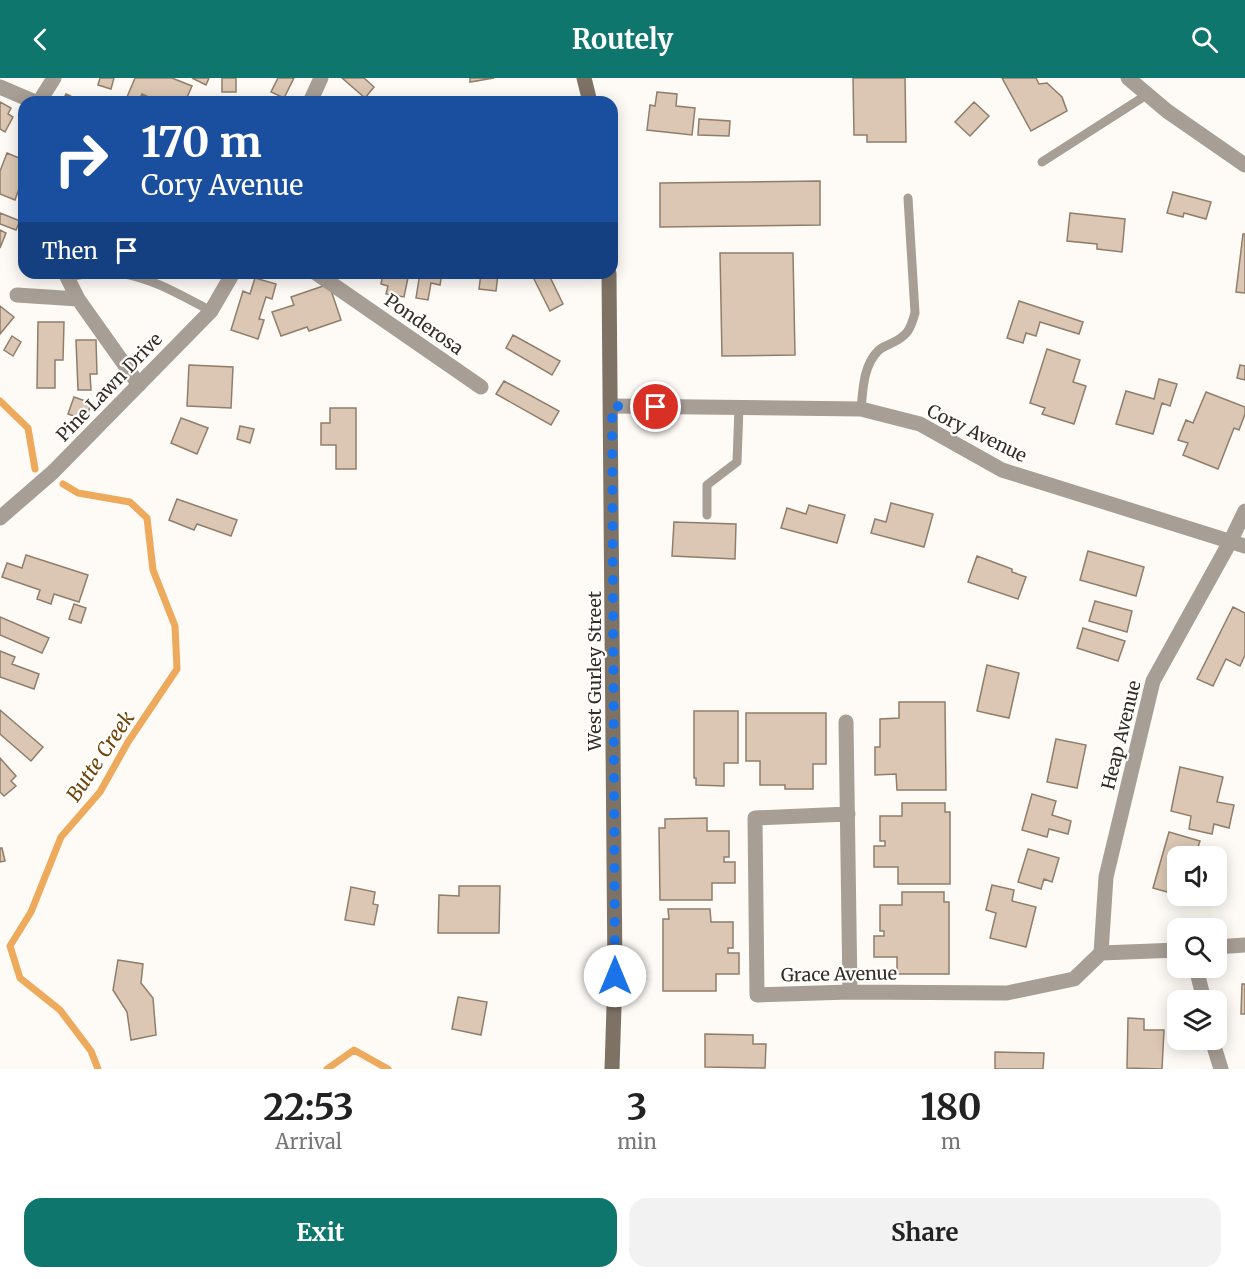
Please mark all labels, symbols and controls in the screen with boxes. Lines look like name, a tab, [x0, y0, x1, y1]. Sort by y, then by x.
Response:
text: Routely	[572, 22, 673, 56]
icon: back	[24, 23, 57, 56]
icon: search	[1188, 23, 1221, 56]
text: 170 m	[141, 116, 262, 168]
icon: right	[42, 120, 120, 198]
text: Cory Avenue	[141, 168, 303, 202]
icon: arrive	[110, 234, 143, 267]
text: Then	[42, 237, 98, 265]
street label: Ponderosa	[380, 288, 468, 360]
street label: Pine Lawn Drive	[51, 328, 167, 446]
pin	[630, 381, 681, 432]
icon: arrive	[639, 390, 672, 423]
street label: Cory Avenue	[923, 399, 1031, 467]
street label: West Gurley Street	[583, 591, 606, 752]
street label: Heap Avenue	[1096, 678, 1146, 792]
water label: Butte Creek	[61, 706, 139, 806]
map controls	[1167, 846, 1227, 1050]
button: sound	[1167, 846, 1227, 906]
button: search	[1167, 918, 1227, 978]
position arrow	[583, 944, 647, 1008]
street label: Grace Avenue	[781, 961, 897, 987]
button: layers	[1167, 990, 1227, 1050]
text: 22:53	[263, 1085, 354, 1130]
text: 3	[627, 1085, 647, 1130]
text: 180	[920, 1085, 982, 1130]
text: Arrival	[275, 1129, 342, 1154]
text: min	[617, 1129, 657, 1154]
text: m	[941, 1129, 961, 1154]
button: Exit	[24, 1198, 617, 1267]
button: Share	[629, 1198, 1221, 1267]

